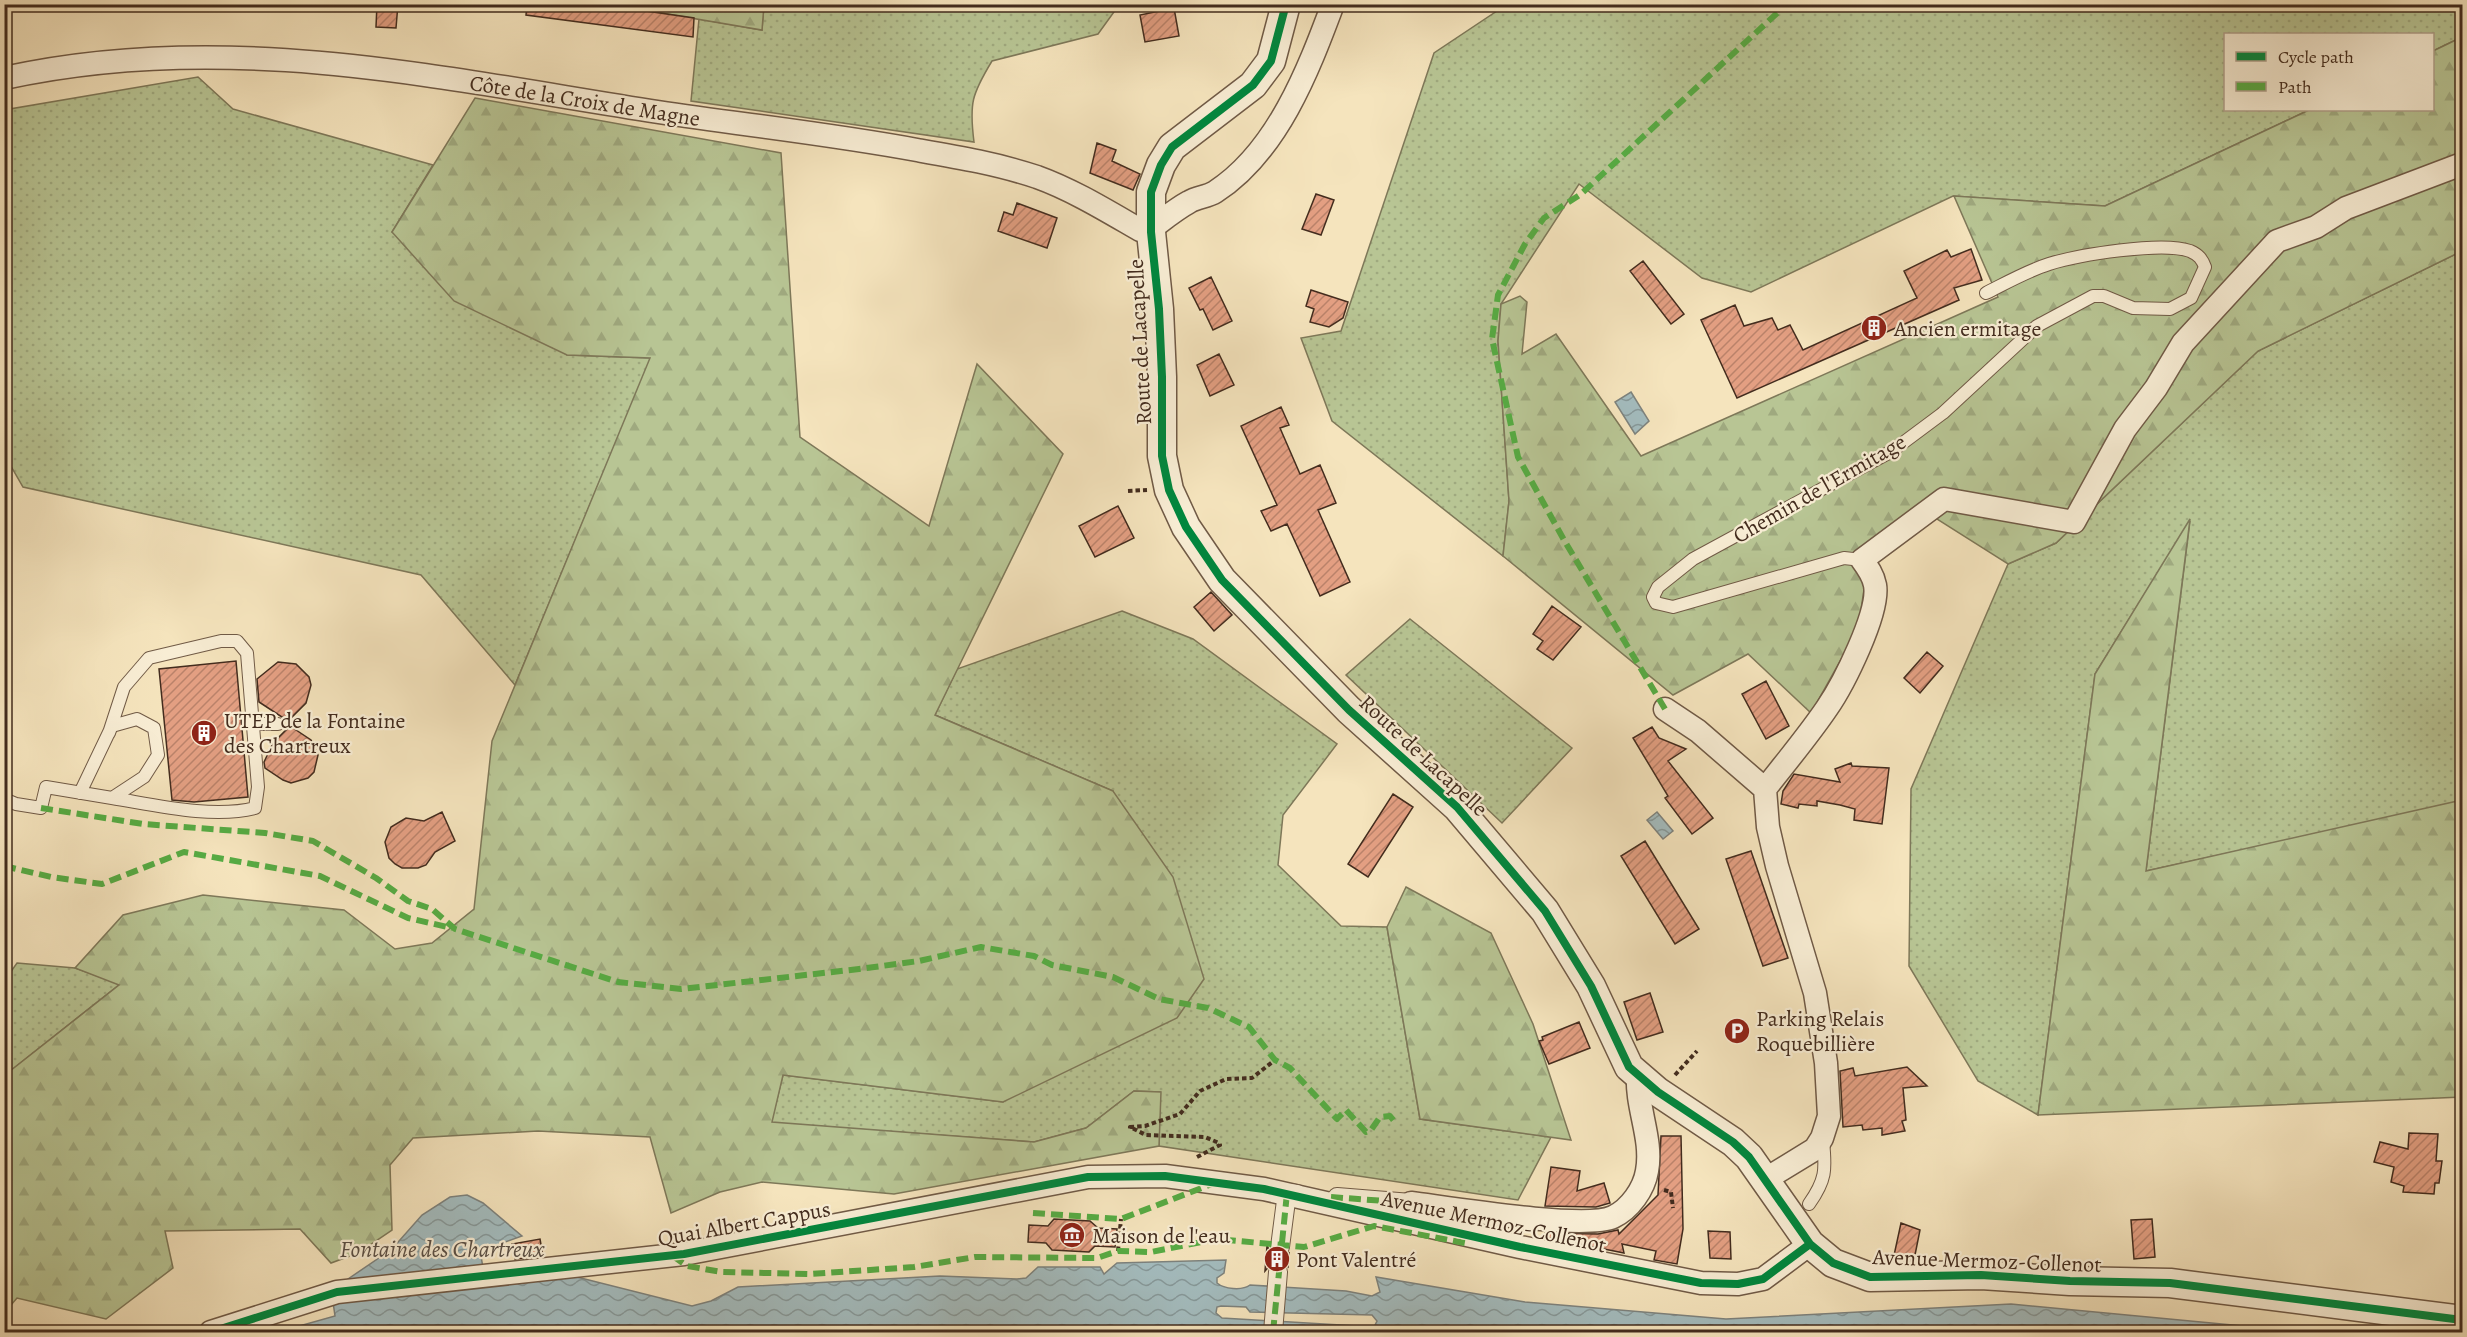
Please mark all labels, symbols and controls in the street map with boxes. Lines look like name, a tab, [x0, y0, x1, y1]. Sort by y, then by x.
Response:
legend	[2224, 33, 2434, 111]
text: Cycle path	[2278, 45, 2354, 69]
street label: Côte de la Croix de Magne	[467, 68, 702, 134]
text: Path	[2278, 75, 2312, 99]
street label: Route de Lacapelle	[1121, 258, 1159, 426]
building icon: Ancien ermitage	[1859, 313, 1889, 343]
place label: Ancien ermitage	[1893, 314, 2041, 344]
street label: Chemin de l'Ermitage	[1727, 427, 1912, 551]
street label: Route de Lacapelle	[1352, 688, 1494, 823]
place label: UTEP de la Fontaine des Chartreux	[224, 706, 405, 761]
building icon: UTEP de la Fontaine des Chartreux	[189, 718, 219, 748]
place label: Parking Relais Roquebillière	[1756, 1004, 1884, 1059]
parking icon: Parking Relais Roquebillière	[1722, 1016, 1752, 1046]
street label: Avenue Mermoz-Collenot	[1378, 1183, 1609, 1260]
street label: Quai Albert Cappus	[655, 1194, 833, 1254]
museum icon: Maison de l'eau	[1057, 1220, 1087, 1250]
place label: Maison de l'eau	[1092, 1221, 1230, 1251]
water label: Fontaine des Chartreux	[340, 1233, 545, 1265]
street label: Avenue Mermoz-Collenot	[1871, 1242, 2102, 1280]
building icon: Pont Valentré	[1262, 1244, 1292, 1274]
place label: Pont Valentré	[1296, 1245, 1416, 1275]

